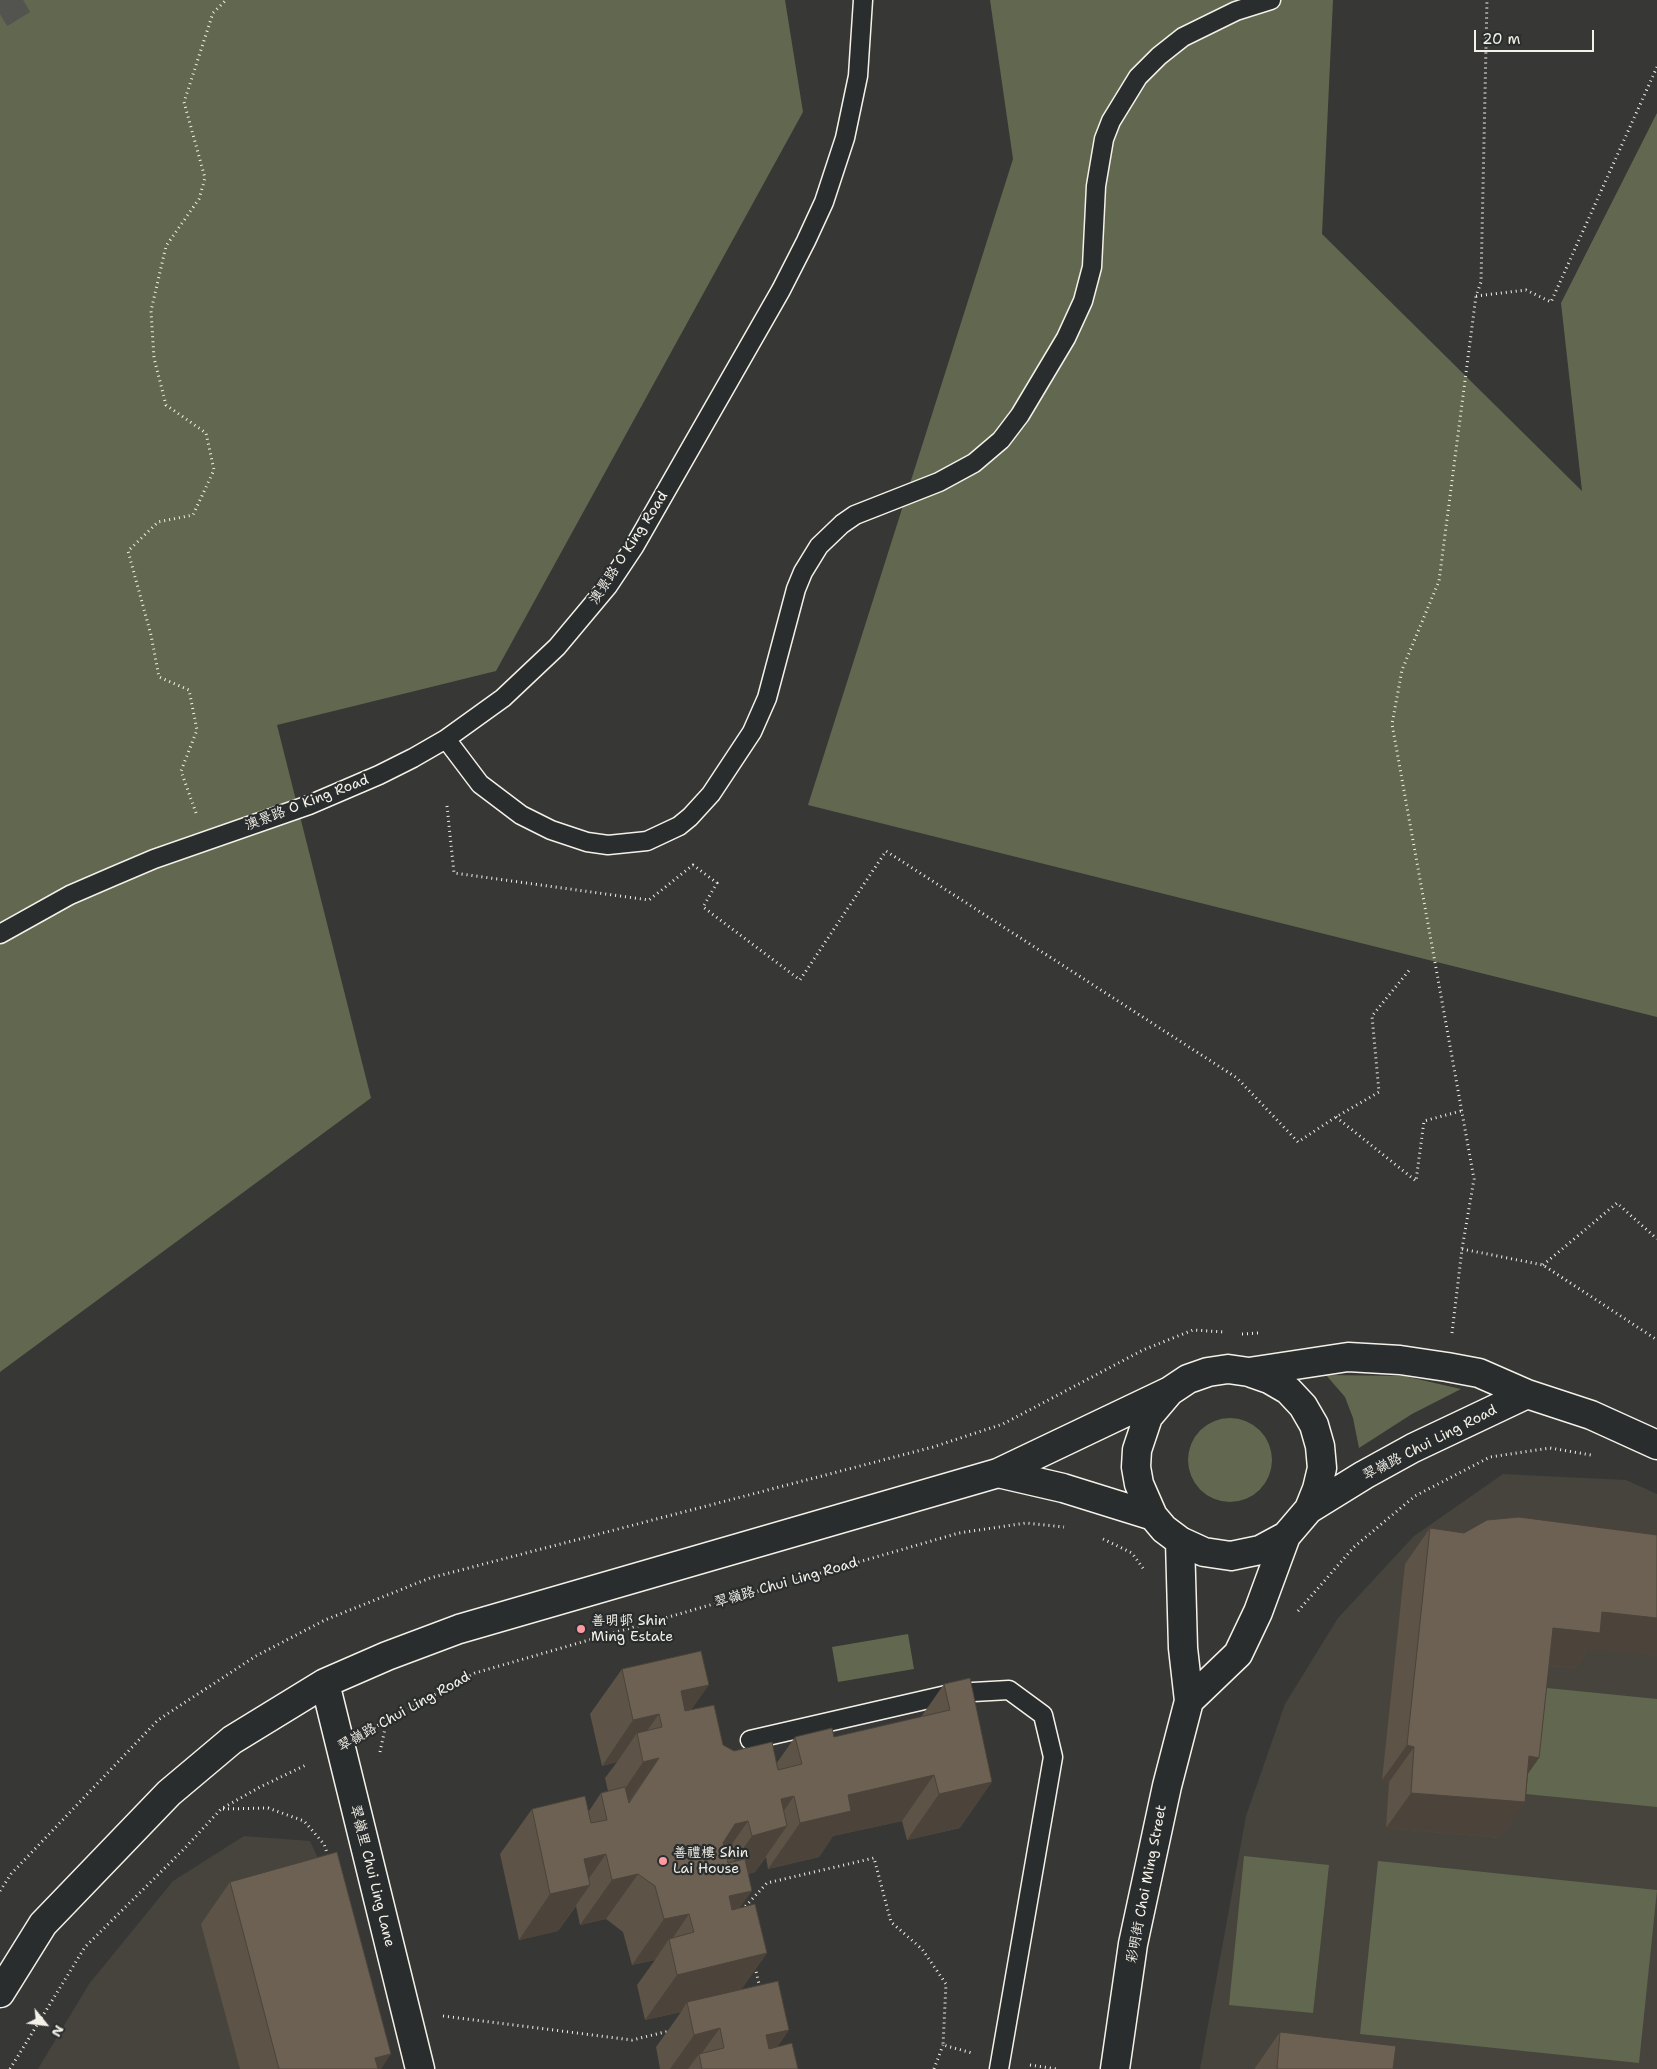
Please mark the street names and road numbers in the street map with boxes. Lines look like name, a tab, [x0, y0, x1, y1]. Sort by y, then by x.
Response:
street label: 澳景路 O King Road	[586, 488, 672, 608]
street label: 澳景路 O King Road	[243, 772, 371, 834]
street label: 翠嶺路 Chui Ling Road	[1360, 1402, 1500, 1484]
street label: 翠嶺路 Chui Ling Road	[712, 1554, 860, 1612]
street label: 翠嶺路 Chui Ling Road	[335, 1669, 473, 1755]
street label: 翠嶺里 Chui Ling Lane	[346, 1803, 398, 1949]
street label: 彩明街 Choi Ming Street	[1123, 1803, 1171, 1965]

